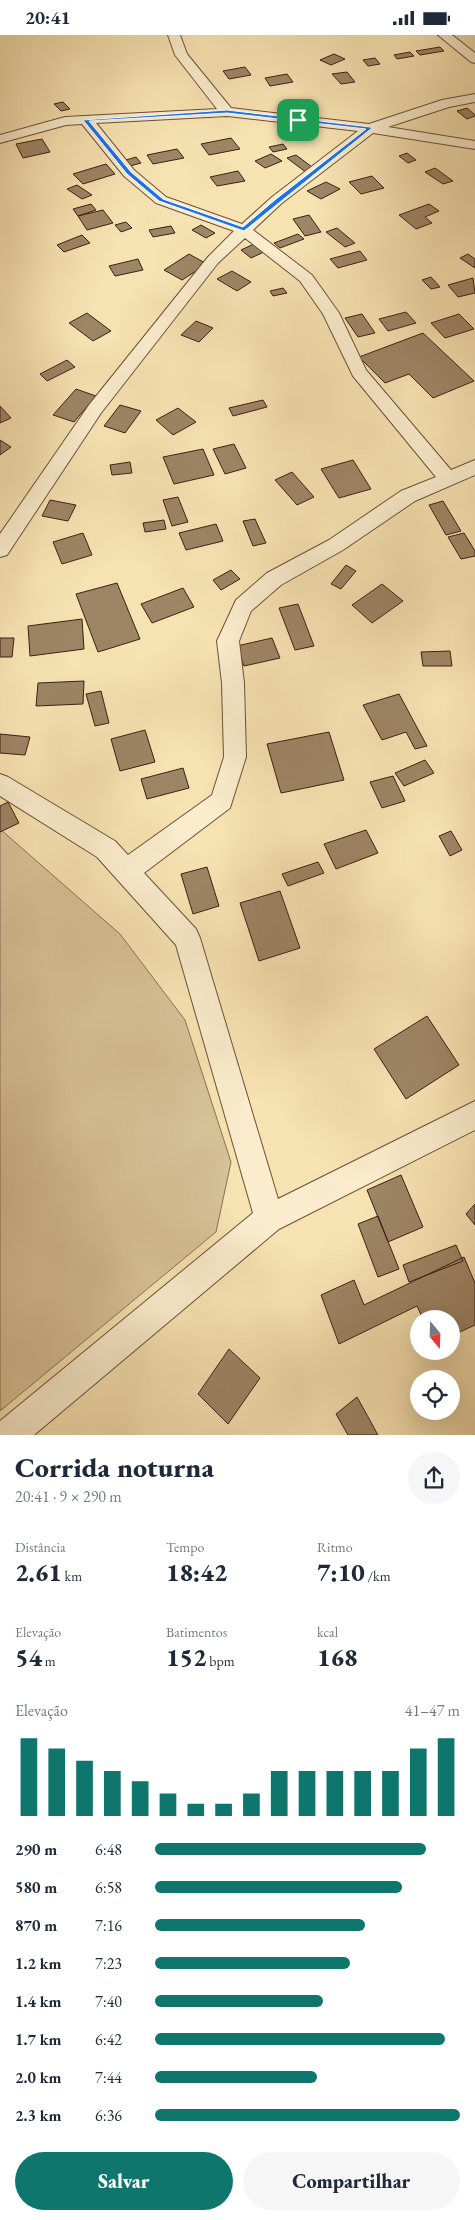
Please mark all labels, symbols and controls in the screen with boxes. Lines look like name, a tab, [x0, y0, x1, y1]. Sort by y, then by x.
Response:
text: 20:41	[25, 5, 71, 30]
pin	[277, 99, 319, 141]
icon: arrive	[284, 106, 312, 134]
north arrow	[410, 1310, 460, 1360]
map controls	[410, 1310, 460, 1420]
button: locate	[410, 1370, 460, 1420]
text: Corrida noturna	[15, 1449, 214, 1485]
button: share	[408, 1452, 460, 1504]
text: 20:41 · 9 × 290 m	[15, 1486, 122, 1507]
text: Distância	[15, 1538, 66, 1556]
text: Tempo	[166, 1538, 204, 1556]
text: Ritmo	[317, 1538, 353, 1556]
text: 2.61	[15, 1556, 62, 1588]
text: 18:42	[166, 1556, 227, 1588]
text: 7:10	[317, 1556, 365, 1588]
text: km	[62, 1567, 82, 1585]
text: /km	[365, 1567, 391, 1585]
text: Elevação	[15, 1623, 61, 1641]
text: Batimentos	[166, 1623, 227, 1641]
text: kcal	[317, 1623, 338, 1641]
text: 54	[15, 1641, 42, 1673]
text: 152	[166, 1641, 207, 1673]
text: 168	[317, 1641, 358, 1673]
text: m	[42, 1652, 56, 1670]
text: bpm	[207, 1652, 235, 1670]
text: Elevação	[15, 1700, 68, 1721]
text: 41–47 m	[405, 1700, 460, 1721]
text: 290 m	[15, 1839, 57, 1860]
text: 6:48	[95, 1839, 122, 1860]
text: 580 m	[15, 1877, 57, 1898]
text: 6:58	[95, 1877, 122, 1898]
text: 870 m	[15, 1915, 57, 1936]
text: 7:16	[95, 1915, 122, 1936]
text: 1.2 km	[15, 1953, 61, 1974]
text: 7:23	[95, 1953, 122, 1974]
text: 1.4 km	[15, 1991, 61, 2012]
text: 7:40	[95, 1991, 122, 2012]
text: 1.7 km	[15, 2029, 61, 2050]
text: 6:42	[95, 2029, 122, 2050]
text: 2.0 km	[15, 2067, 61, 2088]
text: 7:44	[95, 2067, 122, 2088]
text: 2.3 km	[15, 2105, 61, 2126]
text: 6:36	[95, 2105, 122, 2126]
button: Salvar	[15, 2152, 233, 2210]
button: Compartilhar	[243, 2152, 460, 2210]

